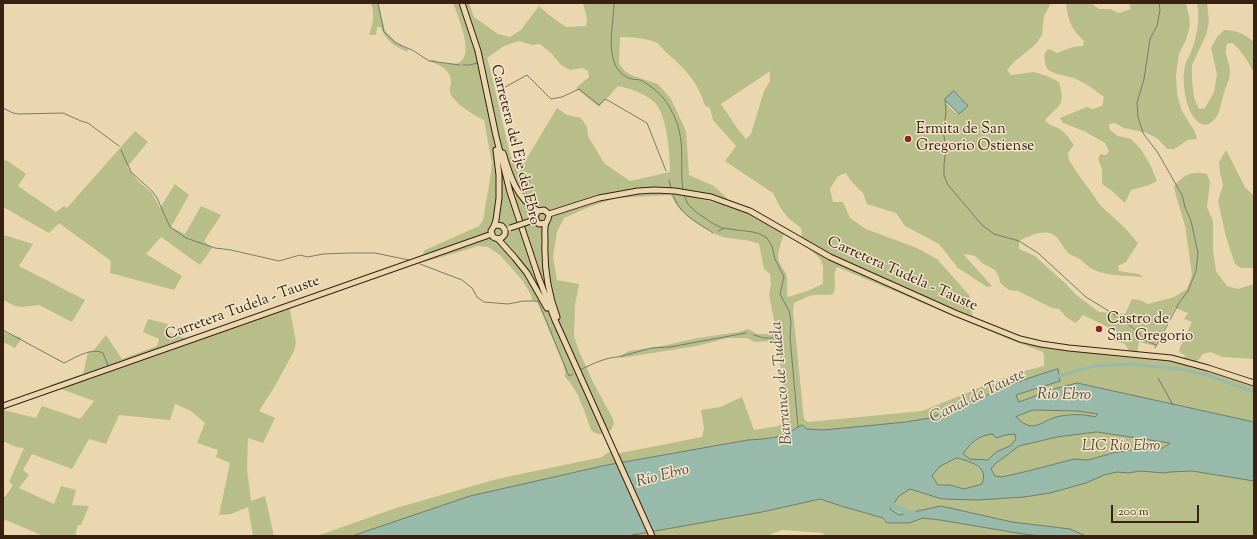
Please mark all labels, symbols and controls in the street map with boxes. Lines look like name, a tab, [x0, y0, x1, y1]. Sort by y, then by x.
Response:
street label: Carretera del Eje del Ebro	[485, 63, 543, 227]
place label: Ermita de San Gregorio Ostiense	[916, 121, 1034, 156]
marker: Ermita de San Gregorio Ostiense	[903, 134, 913, 144]
street label: Carretera Tudela - Tauste	[824, 234, 980, 316]
street label: Carretera Tudela - Tauste	[163, 273, 323, 345]
place label: Castro de San Gregorio	[1107, 311, 1193, 346]
water label: Barranco de Tudela	[768, 320, 798, 446]
marker: Castro de San Gregorio	[1094, 324, 1104, 334]
water label: Canal de Tauste	[927, 366, 1029, 428]
water label: Río Ebro	[1037, 386, 1091, 406]
park label: LIC Río Ebro	[1082, 438, 1160, 456]
water label: Río Ebro	[635, 461, 691, 493]
scale bar	[1113, 497, 1201, 523]
text: 200 m	[1118, 503, 1149, 521]

